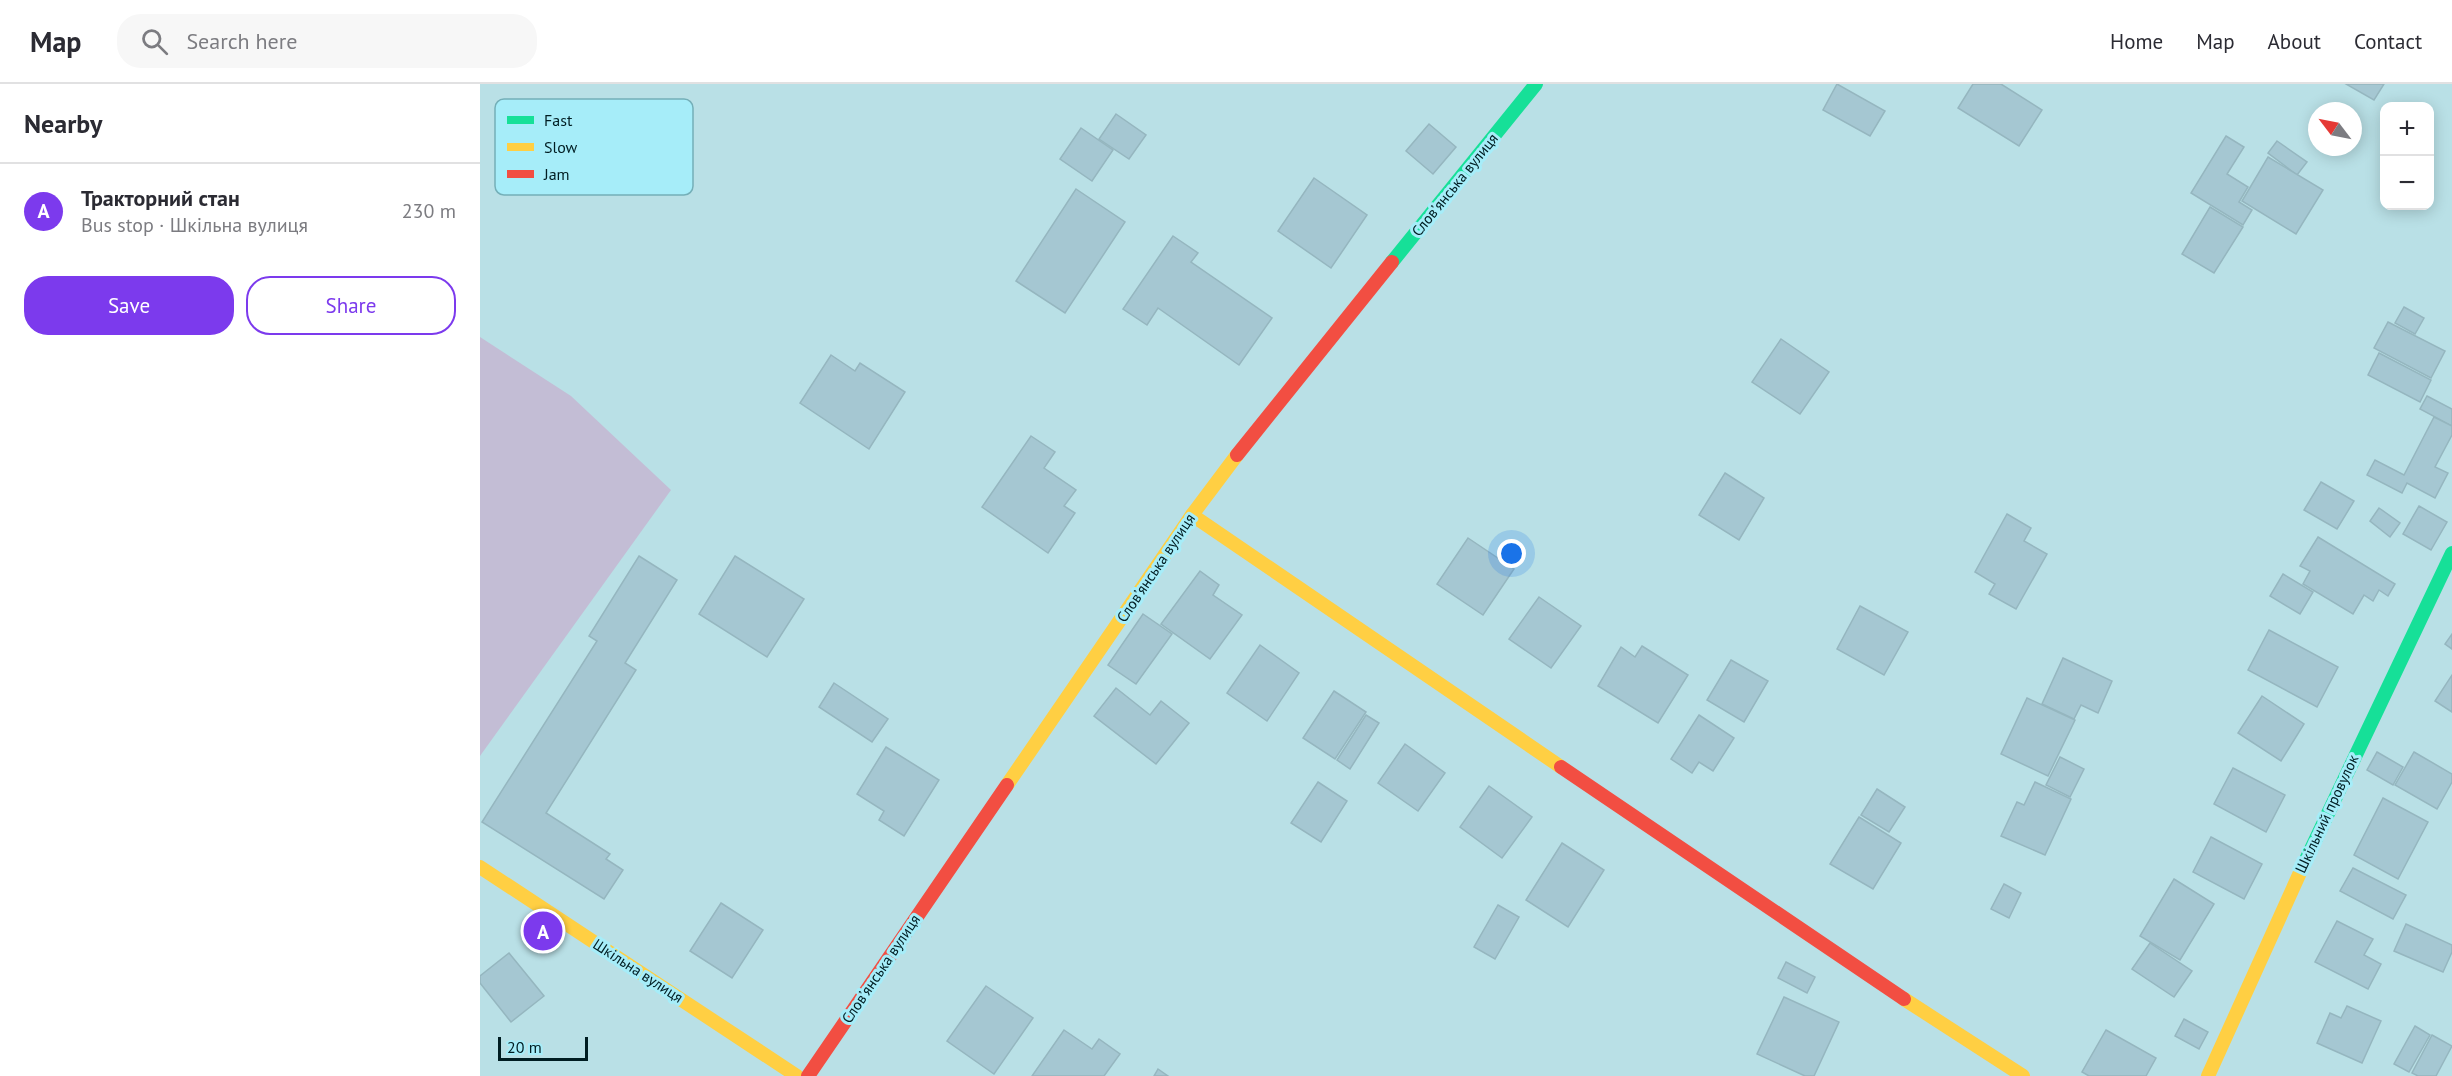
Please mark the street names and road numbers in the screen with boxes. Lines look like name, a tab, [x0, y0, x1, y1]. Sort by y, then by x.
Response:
street label: Словʼянська вулиця	[1407, 129, 1502, 240]
street label: Словʼянська вулиця	[1112, 510, 1199, 626]
street label: Шкільний провулок	[2291, 751, 2363, 876]
street label: Словʼянська вулиця	[837, 911, 924, 1027]
street label: Шкільна вулиця	[590, 934, 687, 1007]

